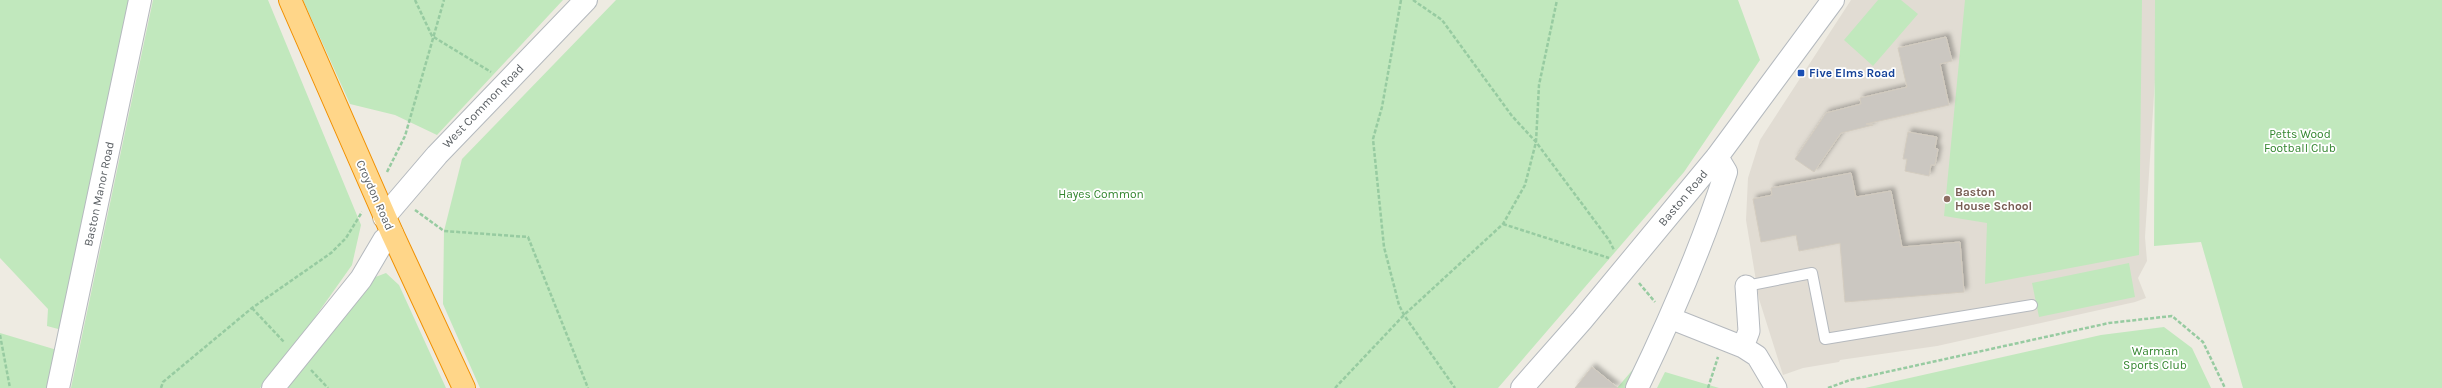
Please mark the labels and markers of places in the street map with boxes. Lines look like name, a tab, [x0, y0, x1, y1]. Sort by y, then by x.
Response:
place label: Five Elms Road	[1809, 66, 1895, 80]
marker: Five Elms Road	[1796, 68, 1806, 78]
place label: Baston House School	[1955, 185, 2032, 213]
marker: Baston House School	[1942, 194, 1952, 204]

